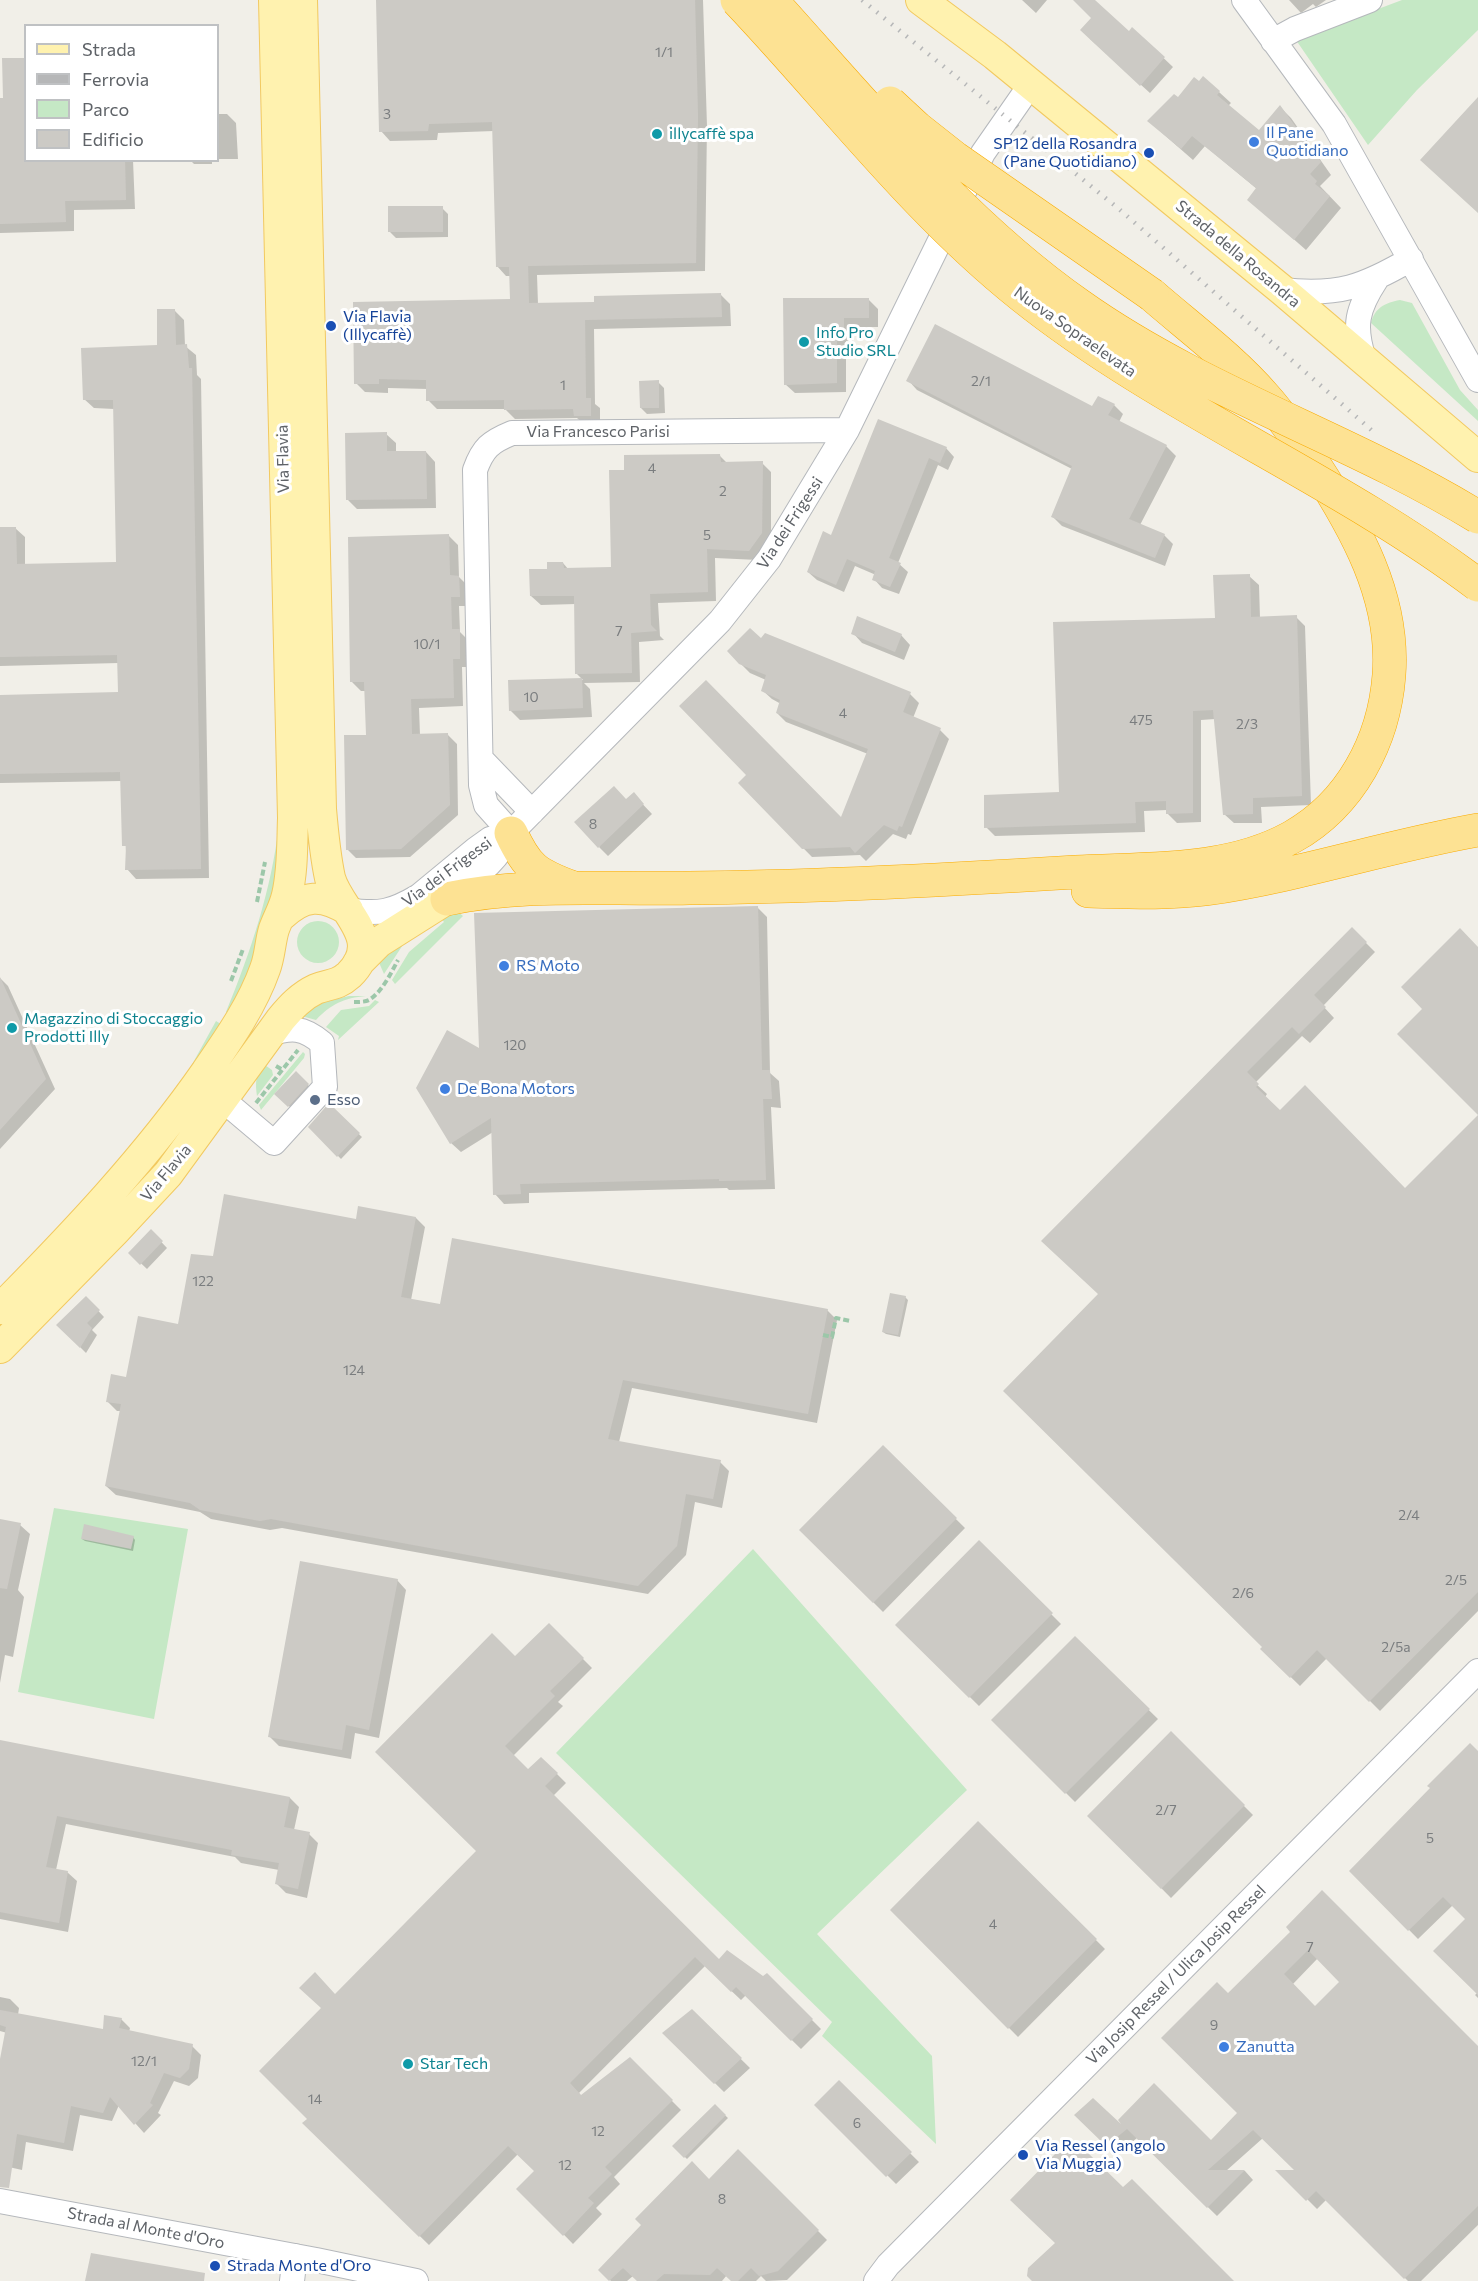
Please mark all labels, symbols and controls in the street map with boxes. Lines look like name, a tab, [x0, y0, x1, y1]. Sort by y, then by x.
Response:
legend	[24, 24, 219, 162]
text: Strada	[82, 38, 136, 60]
house number: 1/1	[655, 44, 673, 60]
text: Ferrovia	[82, 68, 149, 90]
text: Parco	[82, 98, 129, 120]
house number: 3	[383, 106, 391, 122]
place label: Il Pane Quotidiano	[1266, 123, 1349, 161]
place label: illycaffè spa	[669, 124, 754, 144]
marker: illycaffè spa	[650, 127, 664, 141]
text: Edificio	[82, 128, 144, 150]
place label: SP12 della Rosandra (Pane Quotidiano)	[993, 134, 1137, 172]
marker: Il Pane Quotidiano	[1247, 135, 1261, 149]
marker: SP12 della Rosandra (Pane Quotidiano)	[1142, 146, 1156, 160]
street label: Strada della Rosandra	[1172, 196, 1304, 312]
street label: Nuova Sopraelevata	[1010, 283, 1140, 381]
place label: Via Flavia (Illycaffè)	[343, 307, 412, 345]
marker: Via Flavia (Illycaffè)	[324, 319, 338, 333]
place label: Info Pro Studio SRL	[816, 323, 896, 361]
marker: Info Pro Studio SRL	[797, 335, 811, 349]
house number: 2/1	[971, 373, 991, 389]
house number: 1	[560, 377, 566, 393]
street label: Via Francesco Parisi	[526, 422, 670, 442]
street label: Via Flavia	[273, 425, 293, 493]
house number: 4	[648, 460, 656, 476]
street label: Via dei Frigessi	[753, 473, 827, 573]
house number: 2	[719, 483, 727, 499]
house number: 5	[703, 527, 711, 543]
house number: 7	[615, 623, 623, 639]
house number: 10/1	[413, 636, 441, 652]
house number: 10	[523, 689, 539, 705]
house number: 4	[839, 705, 847, 721]
house number: 475	[1129, 712, 1153, 728]
house number: 2/3	[1236, 716, 1258, 732]
house number: 8	[589, 816, 597, 832]
street label: Via dei Frigessi	[398, 833, 496, 911]
place label: RS Moto	[516, 956, 580, 976]
marker: RS Moto	[497, 959, 511, 973]
place label: Magazzino di Stoccaggio Prodotti Illy	[24, 1009, 203, 1047]
marker: Magazzino di Stoccaggio Prodotti Illy	[5, 1021, 19, 1035]
house number: 120	[504, 1037, 526, 1053]
place label: De Bona Motors	[457, 1079, 575, 1099]
marker: De Bona Motors	[438, 1082, 452, 1096]
place label: Esso	[327, 1090, 361, 1110]
marker: Esso	[308, 1093, 322, 1107]
street label: Via Flavia	[137, 1141, 195, 1205]
house number: 122	[192, 1273, 214, 1289]
house number: 124	[343, 1362, 365, 1378]
house number: 2/4	[1398, 1507, 1420, 1523]
house number: 2/5	[1445, 1572, 1467, 1588]
house number: 2/6	[1232, 1585, 1254, 1601]
house number: 2/5a	[1381, 1639, 1411, 1655]
house number: 2/7	[1155, 1802, 1177, 1818]
house number: 5	[1426, 1830, 1434, 1846]
street label: Via Josip Ressel / Ulica Josip Ressel	[1082, 1881, 1270, 2069]
house number: 4	[989, 1916, 997, 1932]
house number: 7	[1306, 1939, 1314, 1955]
house number: 9	[1210, 2017, 1218, 2033]
place label: Zanutta	[1236, 2037, 1295, 2057]
marker: Zanutta	[1217, 2040, 1231, 2054]
house number: 12/1	[131, 2053, 157, 2069]
place label: Star Tech	[420, 2054, 488, 2074]
marker: Star Tech	[401, 2057, 415, 2071]
house number: 14	[308, 2091, 322, 2107]
house number: 6	[853, 2115, 861, 2131]
house number: 12	[591, 2123, 605, 2139]
place label: Via Ressel (angolo Via Muggia)	[1035, 2136, 1165, 2174]
marker: Via Ressel (angolo Via Muggia)	[1016, 2148, 1030, 2162]
house number: 12	[558, 2157, 572, 2173]
house number: 8	[718, 2191, 726, 2207]
street label: Strada al Monte d'Oro	[66, 2203, 226, 2253]
place label: Strada Monte d'Oro	[227, 2256, 371, 2276]
marker: Strada Monte d'Oro	[208, 2259, 222, 2273]

